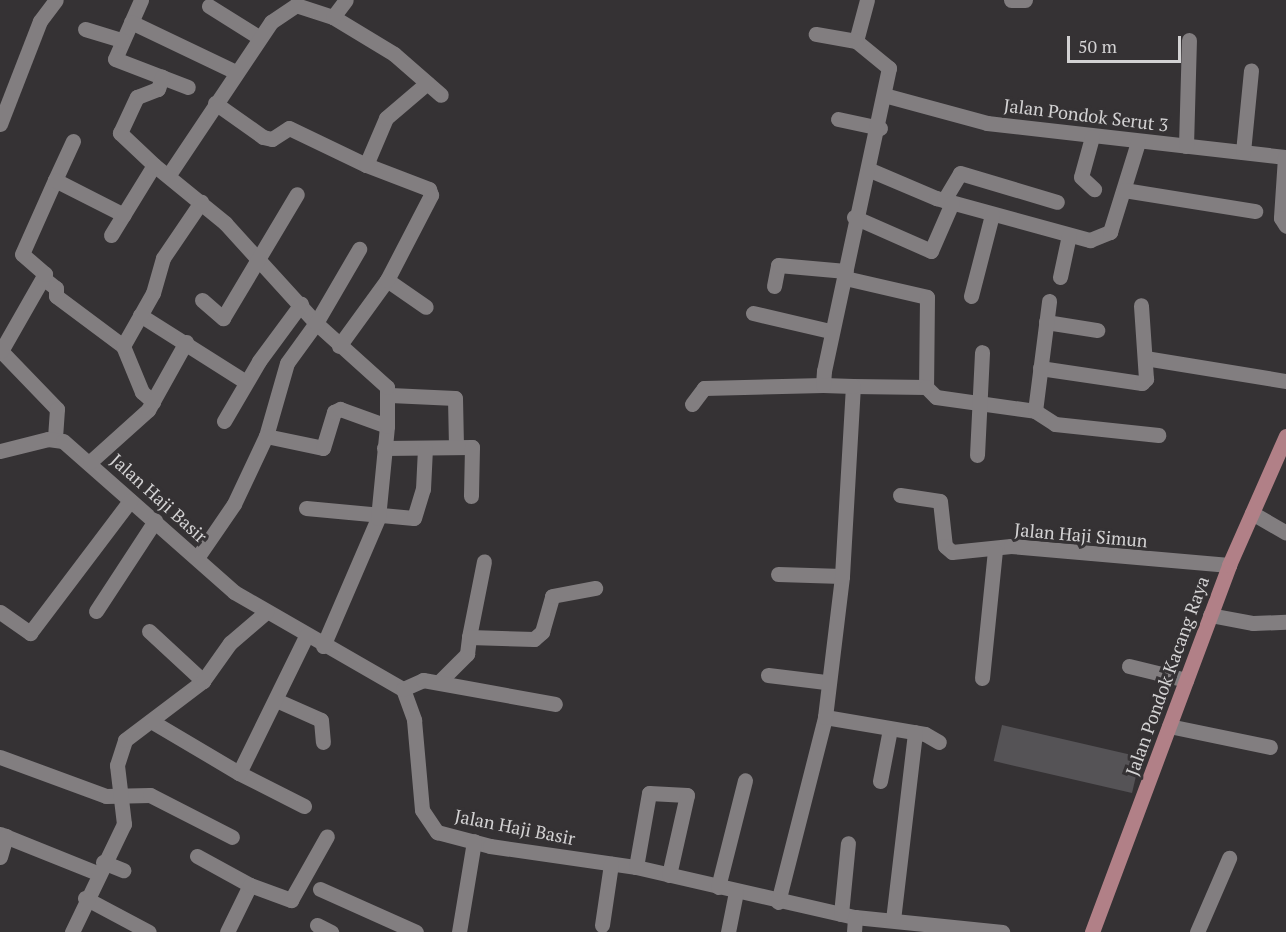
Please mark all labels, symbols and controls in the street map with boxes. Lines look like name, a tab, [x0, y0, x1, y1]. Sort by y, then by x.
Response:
scale bar	[1070, 24, 1184, 62]
text: 50 m	[1078, 34, 1117, 58]
street label: Jalan Pondok Serut 3	[1002, 94, 1170, 136]
street label: Jalan Haji Basir	[106, 449, 212, 547]
street label: Jalan Haji Simun	[1014, 518, 1148, 552]
street label: Jalan Pondok Kacang Raya	[1121, 573, 1213, 779]
street label: Jalan Haji Basir	[453, 805, 577, 849]

